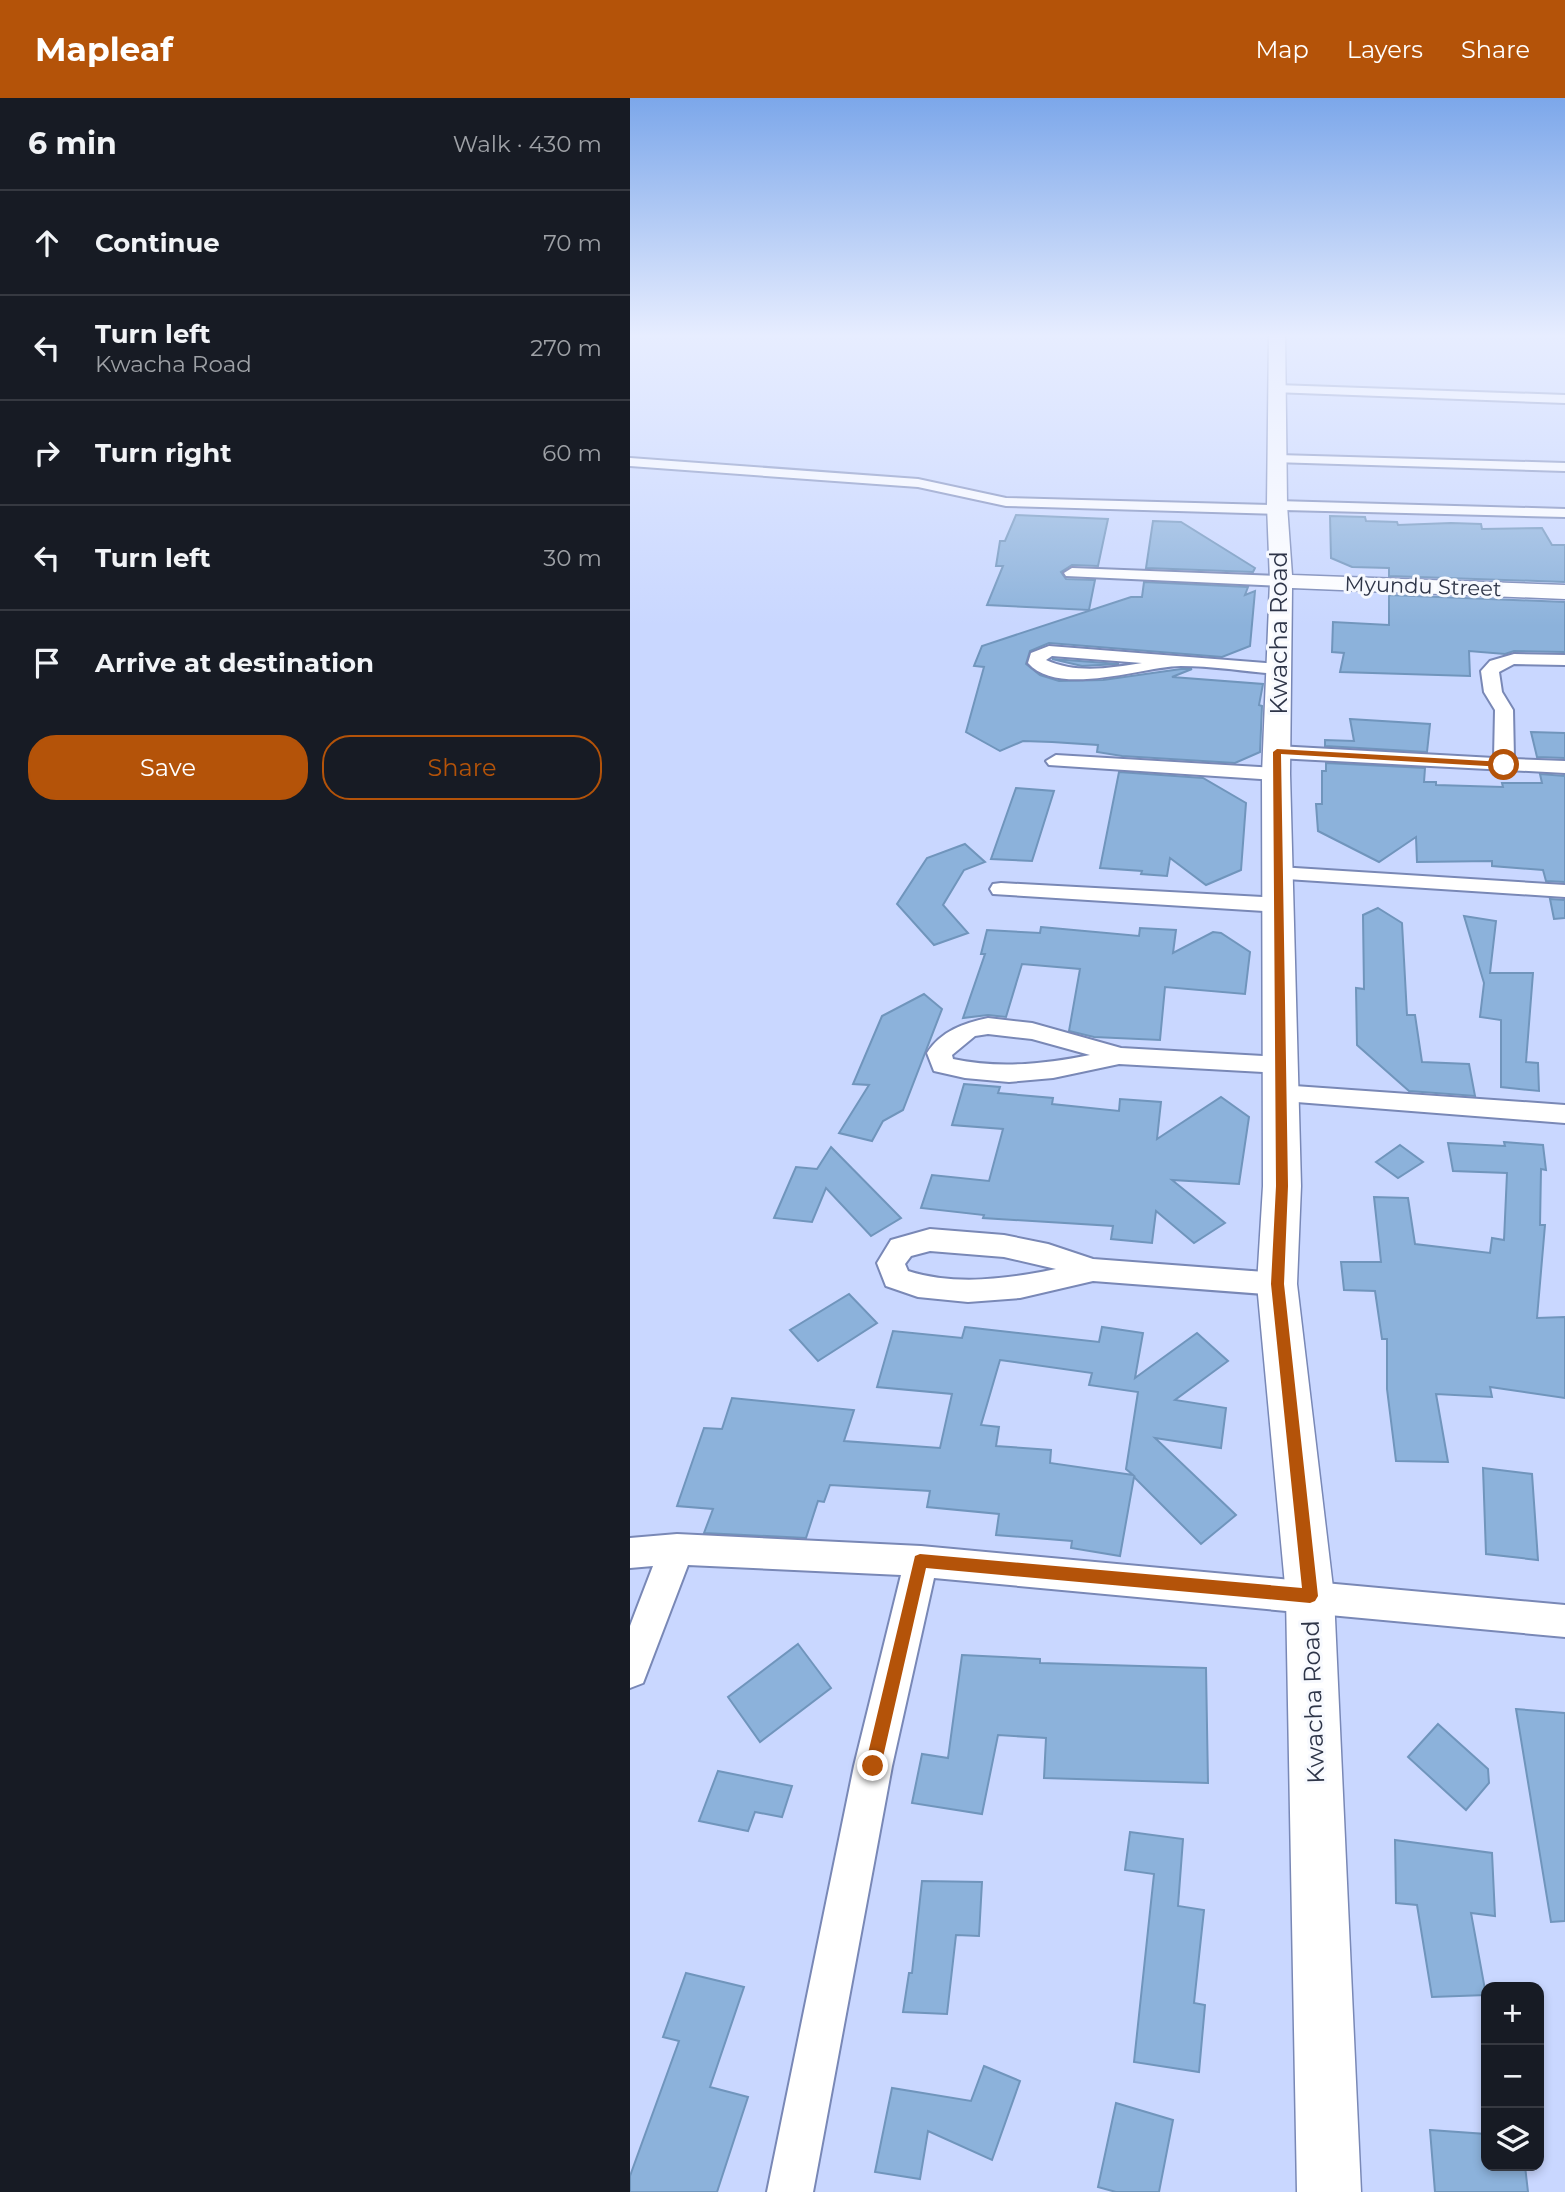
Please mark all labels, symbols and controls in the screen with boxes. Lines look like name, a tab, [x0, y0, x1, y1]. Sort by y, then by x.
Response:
text: Mapleaf	[35, 29, 173, 69]
text: Map	[1255, 35, 1309, 64]
text: Layers	[1347, 35, 1423, 64]
text: Share	[1461, 35, 1530, 64]
text: 6 min	[28, 125, 117, 162]
text: Walk · 430 m	[453, 130, 602, 158]
icon: ahead	[28, 224, 66, 262]
text: Continue	[95, 227, 220, 259]
text: 70 m	[543, 229, 602, 257]
text: Turn left	[95, 318, 211, 350]
icon: left	[28, 329, 66, 367]
text: 270 m	[530, 334, 602, 362]
text: Kwacha Road	[95, 350, 252, 378]
icon: right	[28, 434, 66, 472]
text: Turn right	[95, 437, 231, 469]
text: 60 m	[542, 439, 602, 467]
icon: left	[28, 539, 66, 577]
text: Turn left	[95, 542, 211, 574]
text: 30 m	[543, 544, 602, 572]
street label: Kwacha Road	[1264, 551, 1293, 715]
street label: Myundu Street	[1344, 571, 1502, 601]
icon: arrive	[28, 644, 66, 682]
text: Arrive at destination	[95, 647, 374, 679]
button: Save	[28, 735, 308, 800]
button: Share	[322, 735, 602, 800]
route start	[1488, 749, 1519, 780]
street label: Kwacha Road	[1296, 1620, 1330, 1784]
route end	[857, 1750, 888, 1781]
map controls	[1481, 1982, 1544, 2171]
button: +	[1481, 1982, 1544, 2045]
button: −	[1481, 2045, 1544, 2108]
button: layers	[1481, 2108, 1544, 2171]

